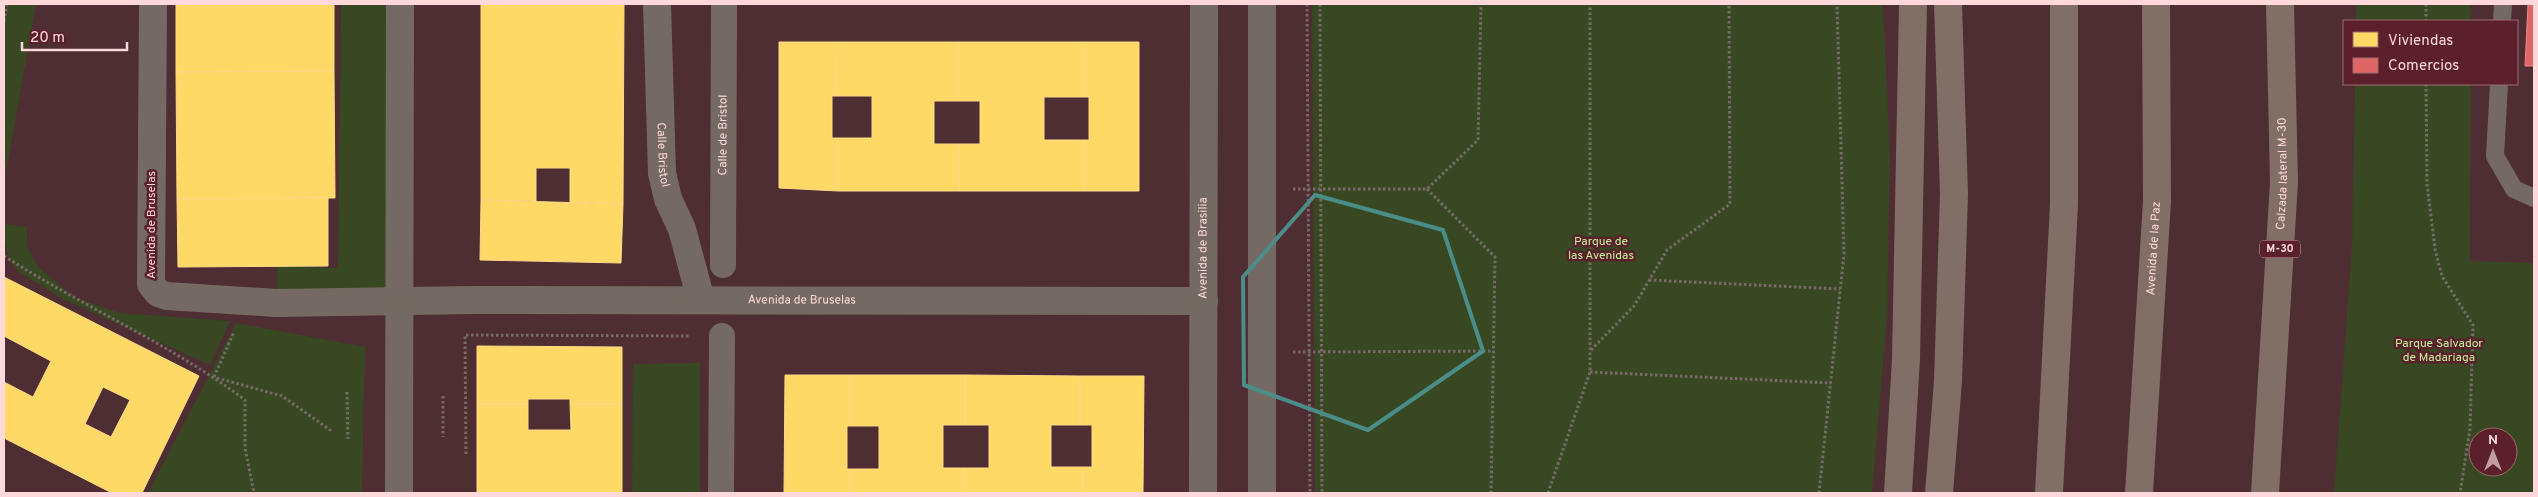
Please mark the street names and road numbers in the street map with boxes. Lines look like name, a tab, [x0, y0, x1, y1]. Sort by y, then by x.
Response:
street label: Calle de Bristol	[715, 94, 732, 176]
street label: Calzada lateral M-30	[2273, 117, 2292, 230]
street label: Calle Bristol	[653, 122, 673, 189]
street label: Avenida de Bruselas	[144, 171, 160, 279]
street label: Avenida de Brasilia	[1195, 197, 1212, 299]
street label: Avenida de la Paz	[2143, 201, 2165, 296]
road number: M-30	[2260, 240, 2300, 258]
street label: Avenida de Bruselas	[748, 292, 856, 309]

